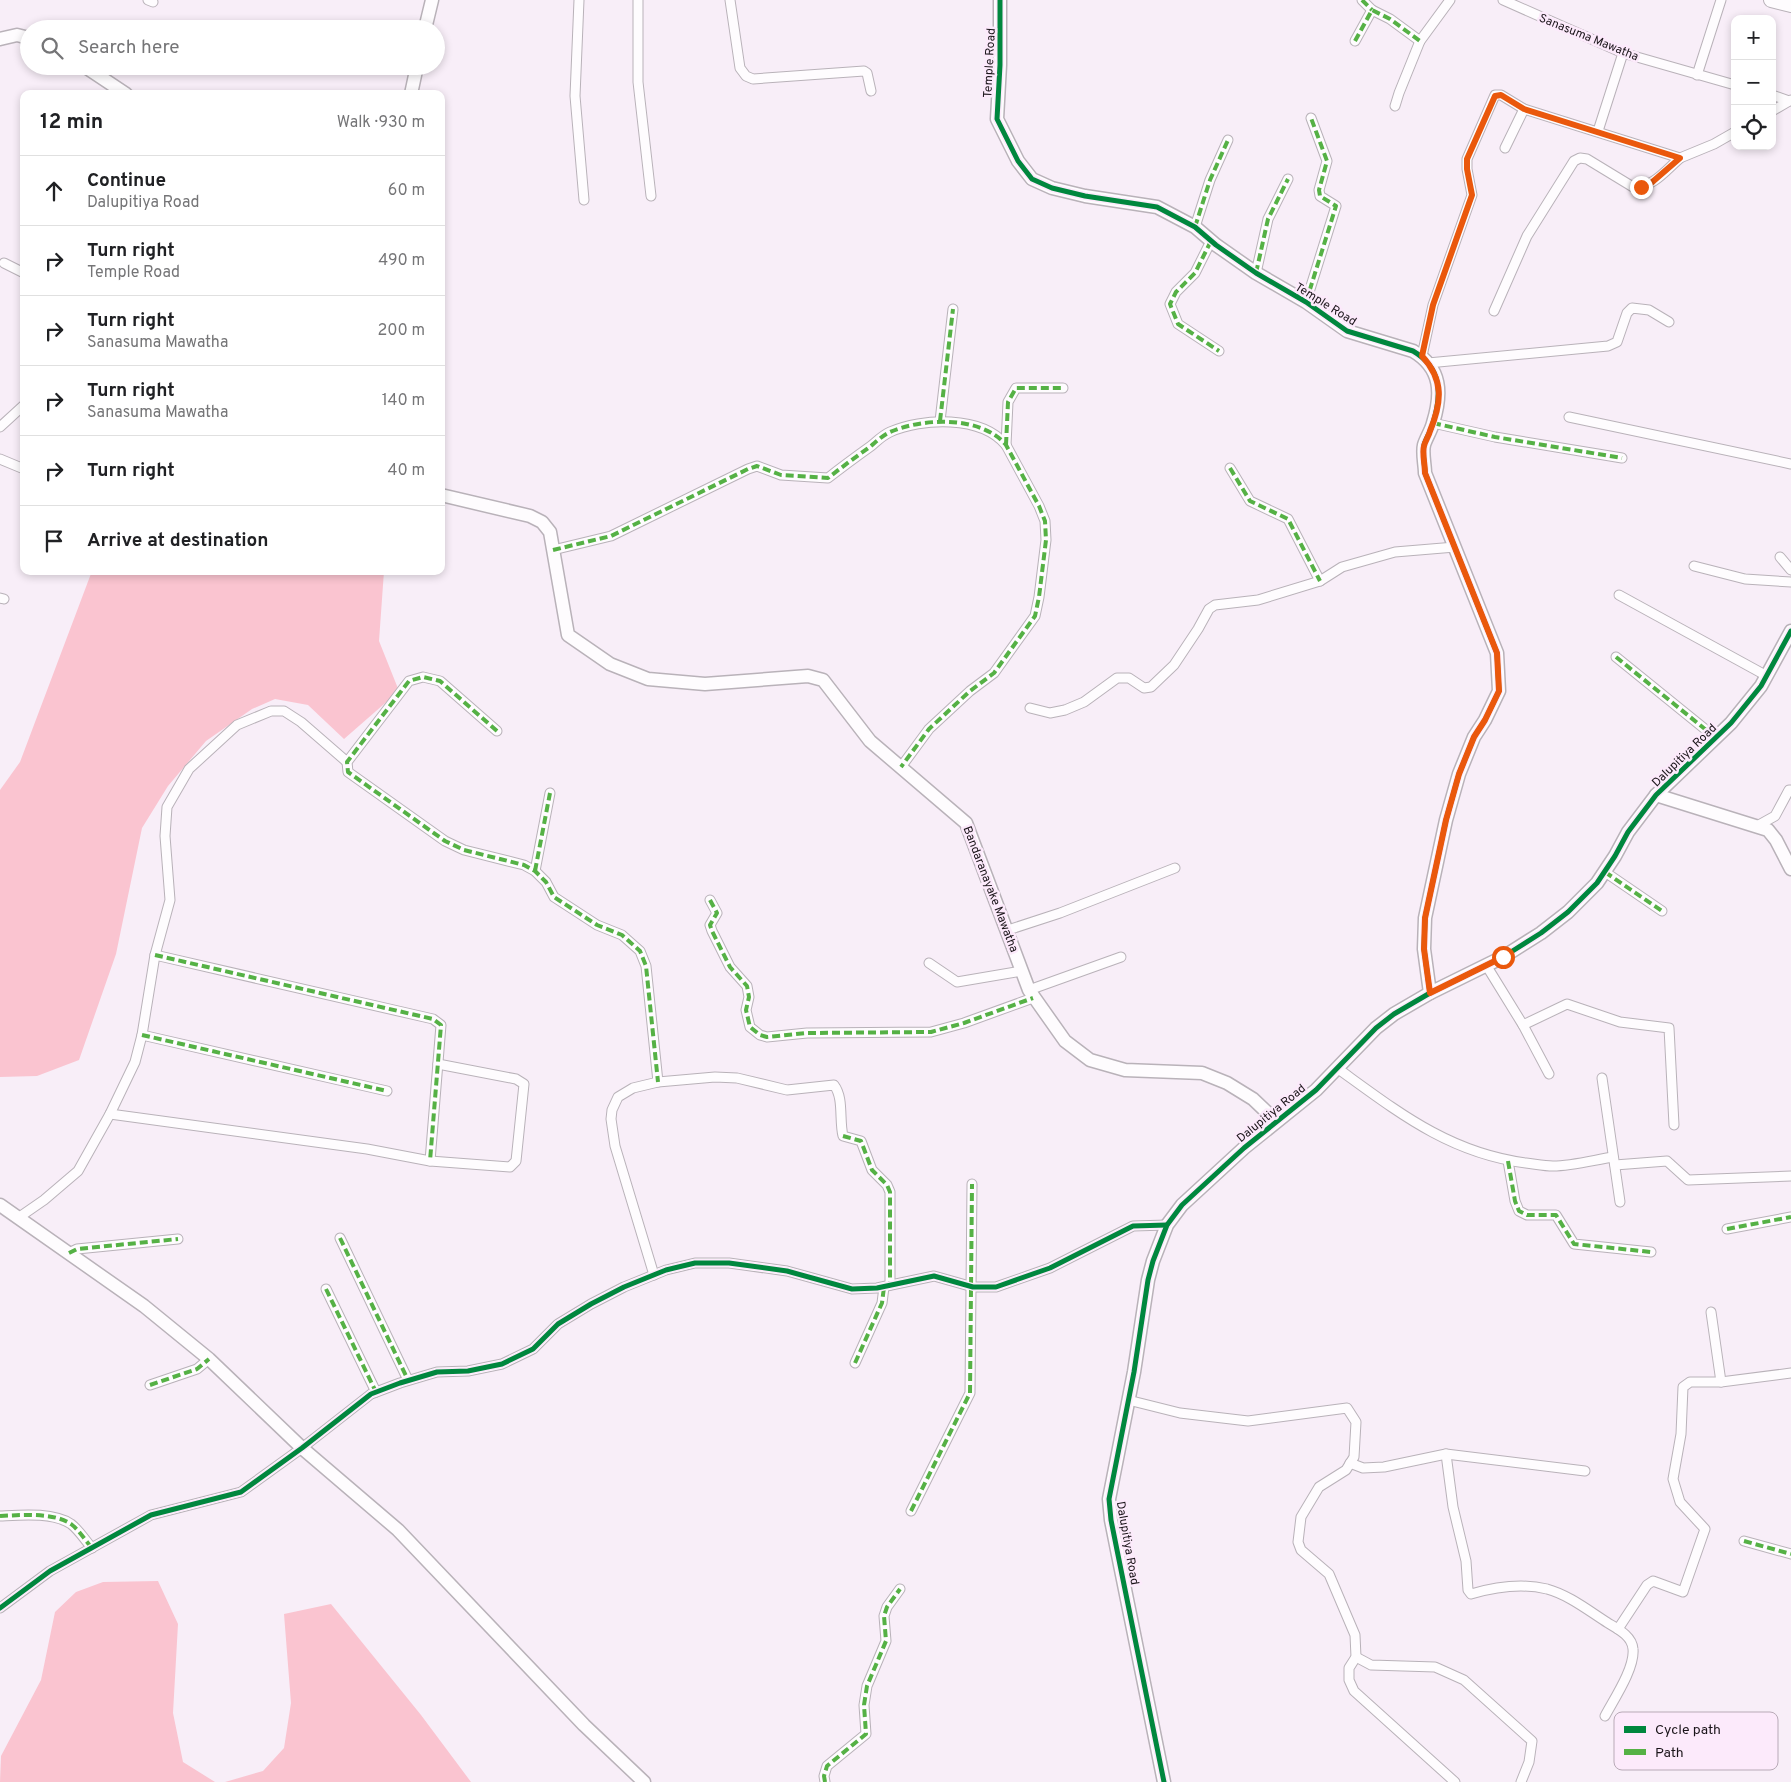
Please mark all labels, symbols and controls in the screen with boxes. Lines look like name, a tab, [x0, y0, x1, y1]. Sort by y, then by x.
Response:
street label: Sanasuma Mawatha	[1536, 11, 1641, 65]
map controls	[1731, 15, 1776, 150]
button: +	[1731, 15, 1776, 60]
search box	[20, 20, 445, 75]
street label: Temple Road	[980, 28, 1000, 98]
icon: search	[38, 34, 66, 62]
text: Search here	[78, 36, 180, 60]
button: −	[1731, 60, 1776, 105]
button: locate	[1731, 105, 1776, 150]
text: 12 min	[40, 109, 103, 136]
text: Walk · 930 m	[337, 113, 425, 133]
text: Continue	[87, 169, 166, 193]
route end	[1630, 176, 1653, 199]
icon: ahead	[40, 177, 68, 205]
text: 60 m	[388, 181, 425, 201]
text: Dalupitiya Road	[87, 193, 200, 213]
text: Turn right	[87, 239, 175, 263]
icon: right	[40, 247, 68, 275]
text: 490 m	[378, 251, 425, 271]
text: Temple Road	[87, 263, 180, 283]
street label: Temple Road	[1292, 280, 1359, 330]
text: Turn right	[87, 309, 175, 333]
icon: right	[40, 317, 68, 345]
text: 200 m	[377, 321, 425, 341]
text: Sanasuma Mawatha	[87, 333, 228, 353]
text: Turn right	[87, 379, 175, 403]
icon: right	[40, 387, 68, 415]
text: 140 m	[382, 391, 425, 411]
text: Sanasuma Mawatha	[87, 403, 228, 423]
icon: right	[40, 457, 68, 485]
text: Turn right	[87, 459, 175, 483]
text: 40 m	[387, 461, 425, 481]
icon: arrive	[40, 527, 68, 555]
text: Arrive at destination	[87, 529, 268, 553]
street label: Dalupitiya Road	[1649, 721, 1721, 791]
street label: Bandaranayake Mawatha	[959, 824, 1022, 955]
route start	[1492, 946, 1515, 969]
street label: Dalupitiya Road	[1234, 1081, 1309, 1147]
street label: Dalupitiya Road	[1112, 1500, 1142, 1586]
legend	[1614, 1712, 1778, 1770]
text: Cycle path	[1655, 1722, 1721, 1739]
text: Path	[1655, 1745, 1684, 1762]

